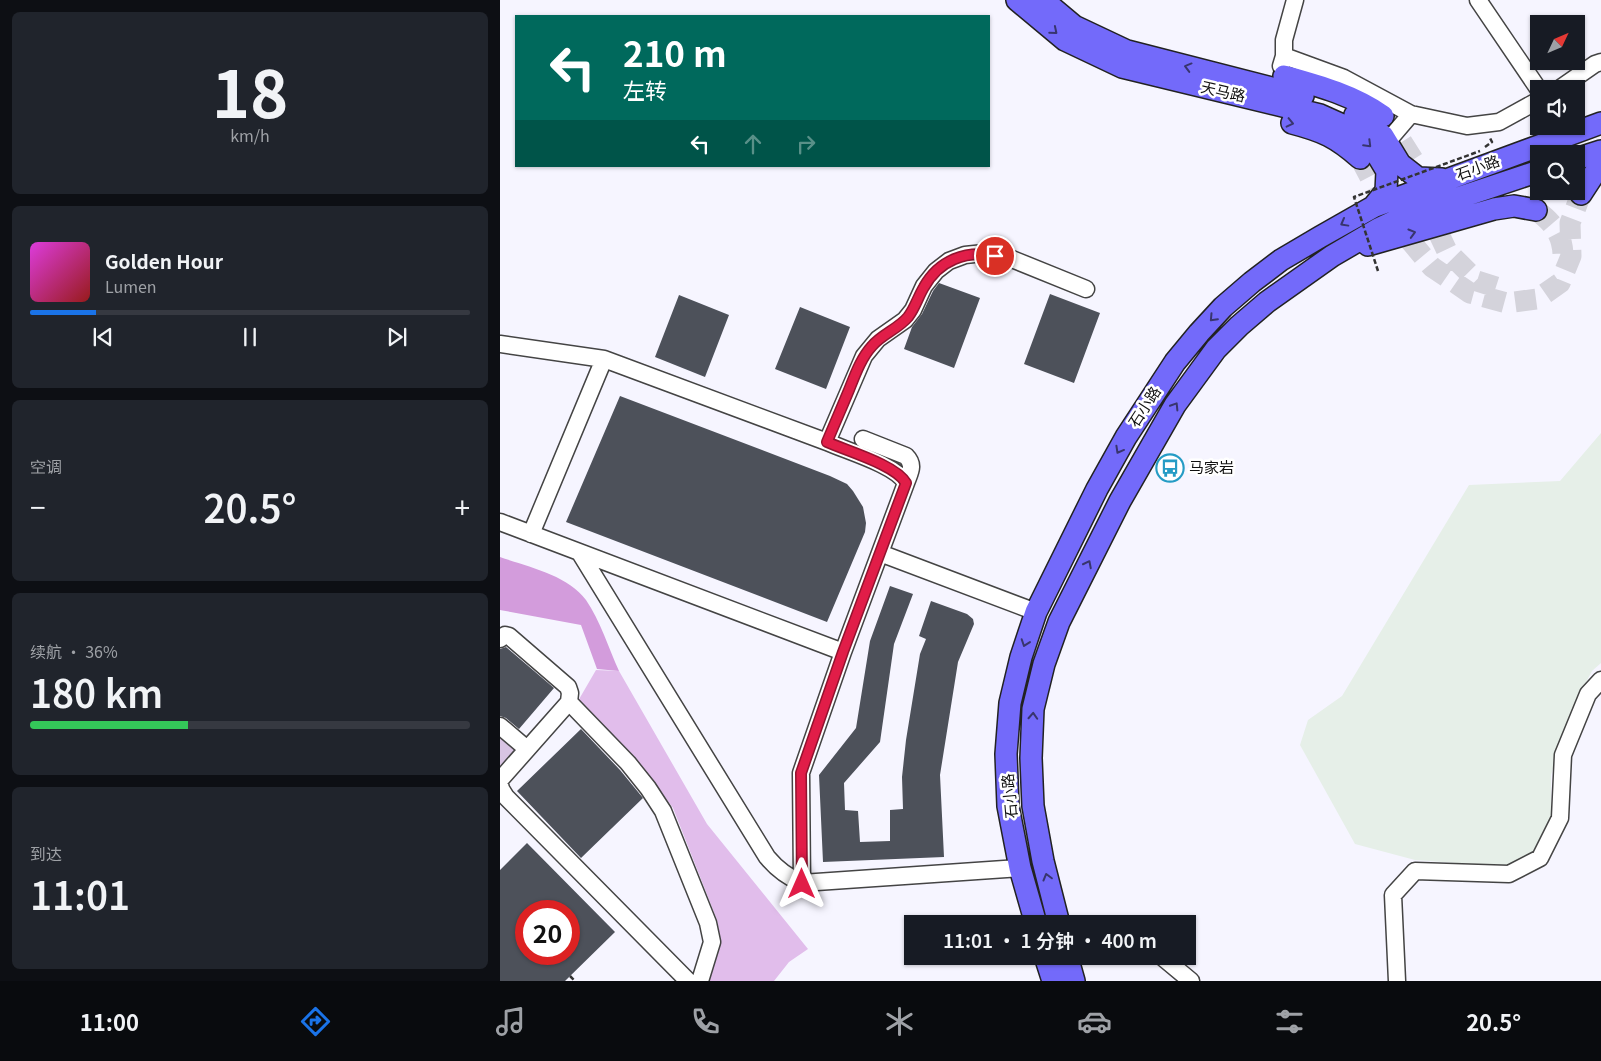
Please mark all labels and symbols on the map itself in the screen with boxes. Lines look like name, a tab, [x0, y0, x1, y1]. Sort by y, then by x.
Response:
north arrow	[1530, 15, 1585, 70]
one-way arrow	[1049, 26, 1058, 35]
one-way arrow	[1185, 62, 1193, 72]
street label: 天马路	[1199, 75, 1248, 106]
one-way arrow	[1286, 117, 1295, 128]
one-way arrow	[1362, 138, 1371, 147]
street label: 石小路	[1453, 149, 1502, 184]
one-way arrow	[1340, 217, 1349, 227]
one-way arrow	[1408, 228, 1416, 238]
pin	[974, 235, 1016, 277]
one-way arrow	[1210, 312, 1219, 321]
street label: 石小路	[1123, 382, 1165, 431]
one-way arrow	[1168, 403, 1178, 412]
one-way arrow	[1115, 445, 1125, 454]
bus stop icon: 马家岩	[1155, 453, 1185, 483]
place label: 马家岩	[1189, 456, 1234, 477]
one-way arrow	[1082, 560, 1093, 569]
one-way arrow	[1021, 639, 1031, 647]
one-way arrow	[1027, 711, 1038, 719]
street label: 石小路	[996, 773, 1021, 819]
position arrow	[775, 857, 827, 909]
one-way arrow	[1042, 872, 1053, 881]
speed limit sign: 20	[515, 900, 580, 965]

